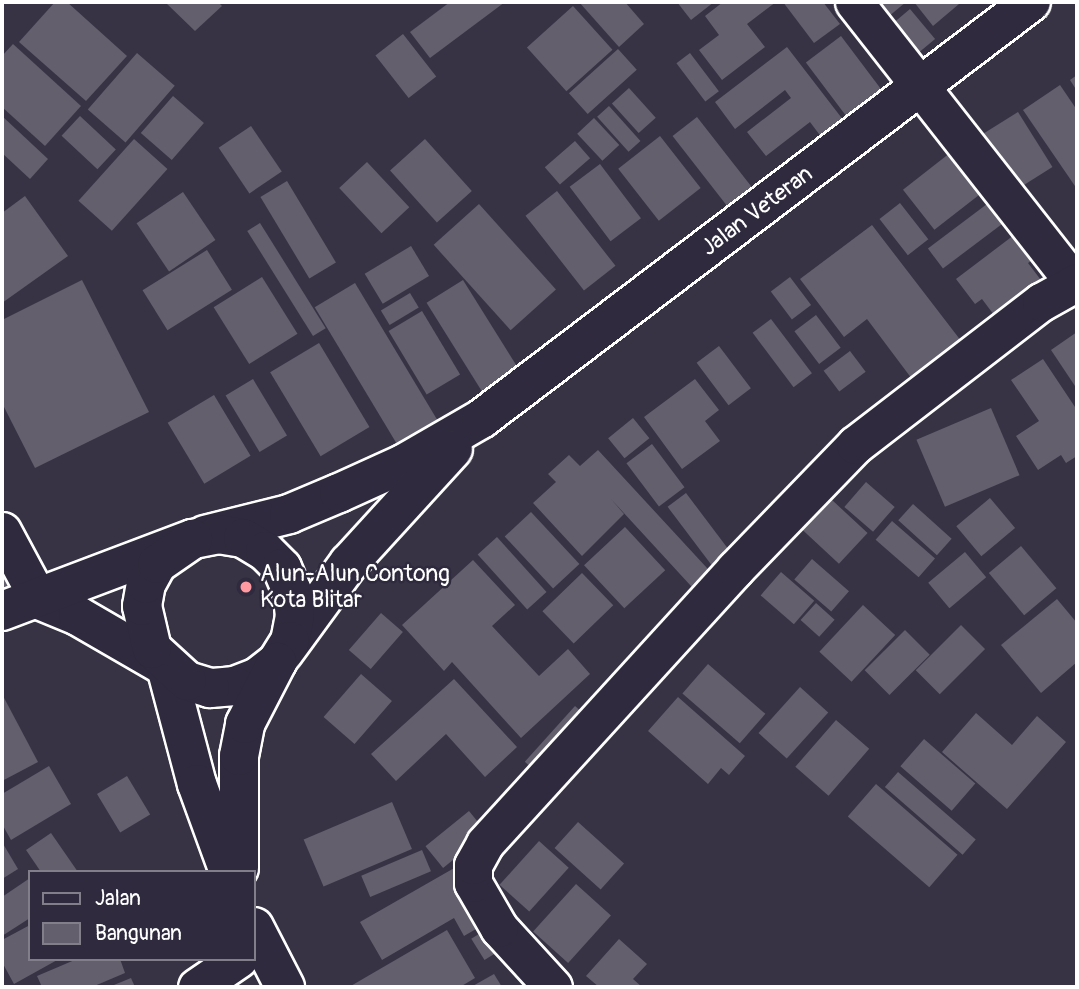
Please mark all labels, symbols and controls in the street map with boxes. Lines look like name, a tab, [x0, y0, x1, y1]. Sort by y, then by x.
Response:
street label: Jalan Veteran	[696, 160, 818, 262]
place label: Alun-Alun Contong Kota Blitar	[260, 560, 450, 614]
marker: Alun-Alun Contong Kota Blitar	[238, 579, 254, 595]
legend	[28, 870, 256, 961]
text: Jalan	[95, 885, 141, 912]
text: Bangunan	[95, 920, 182, 947]

